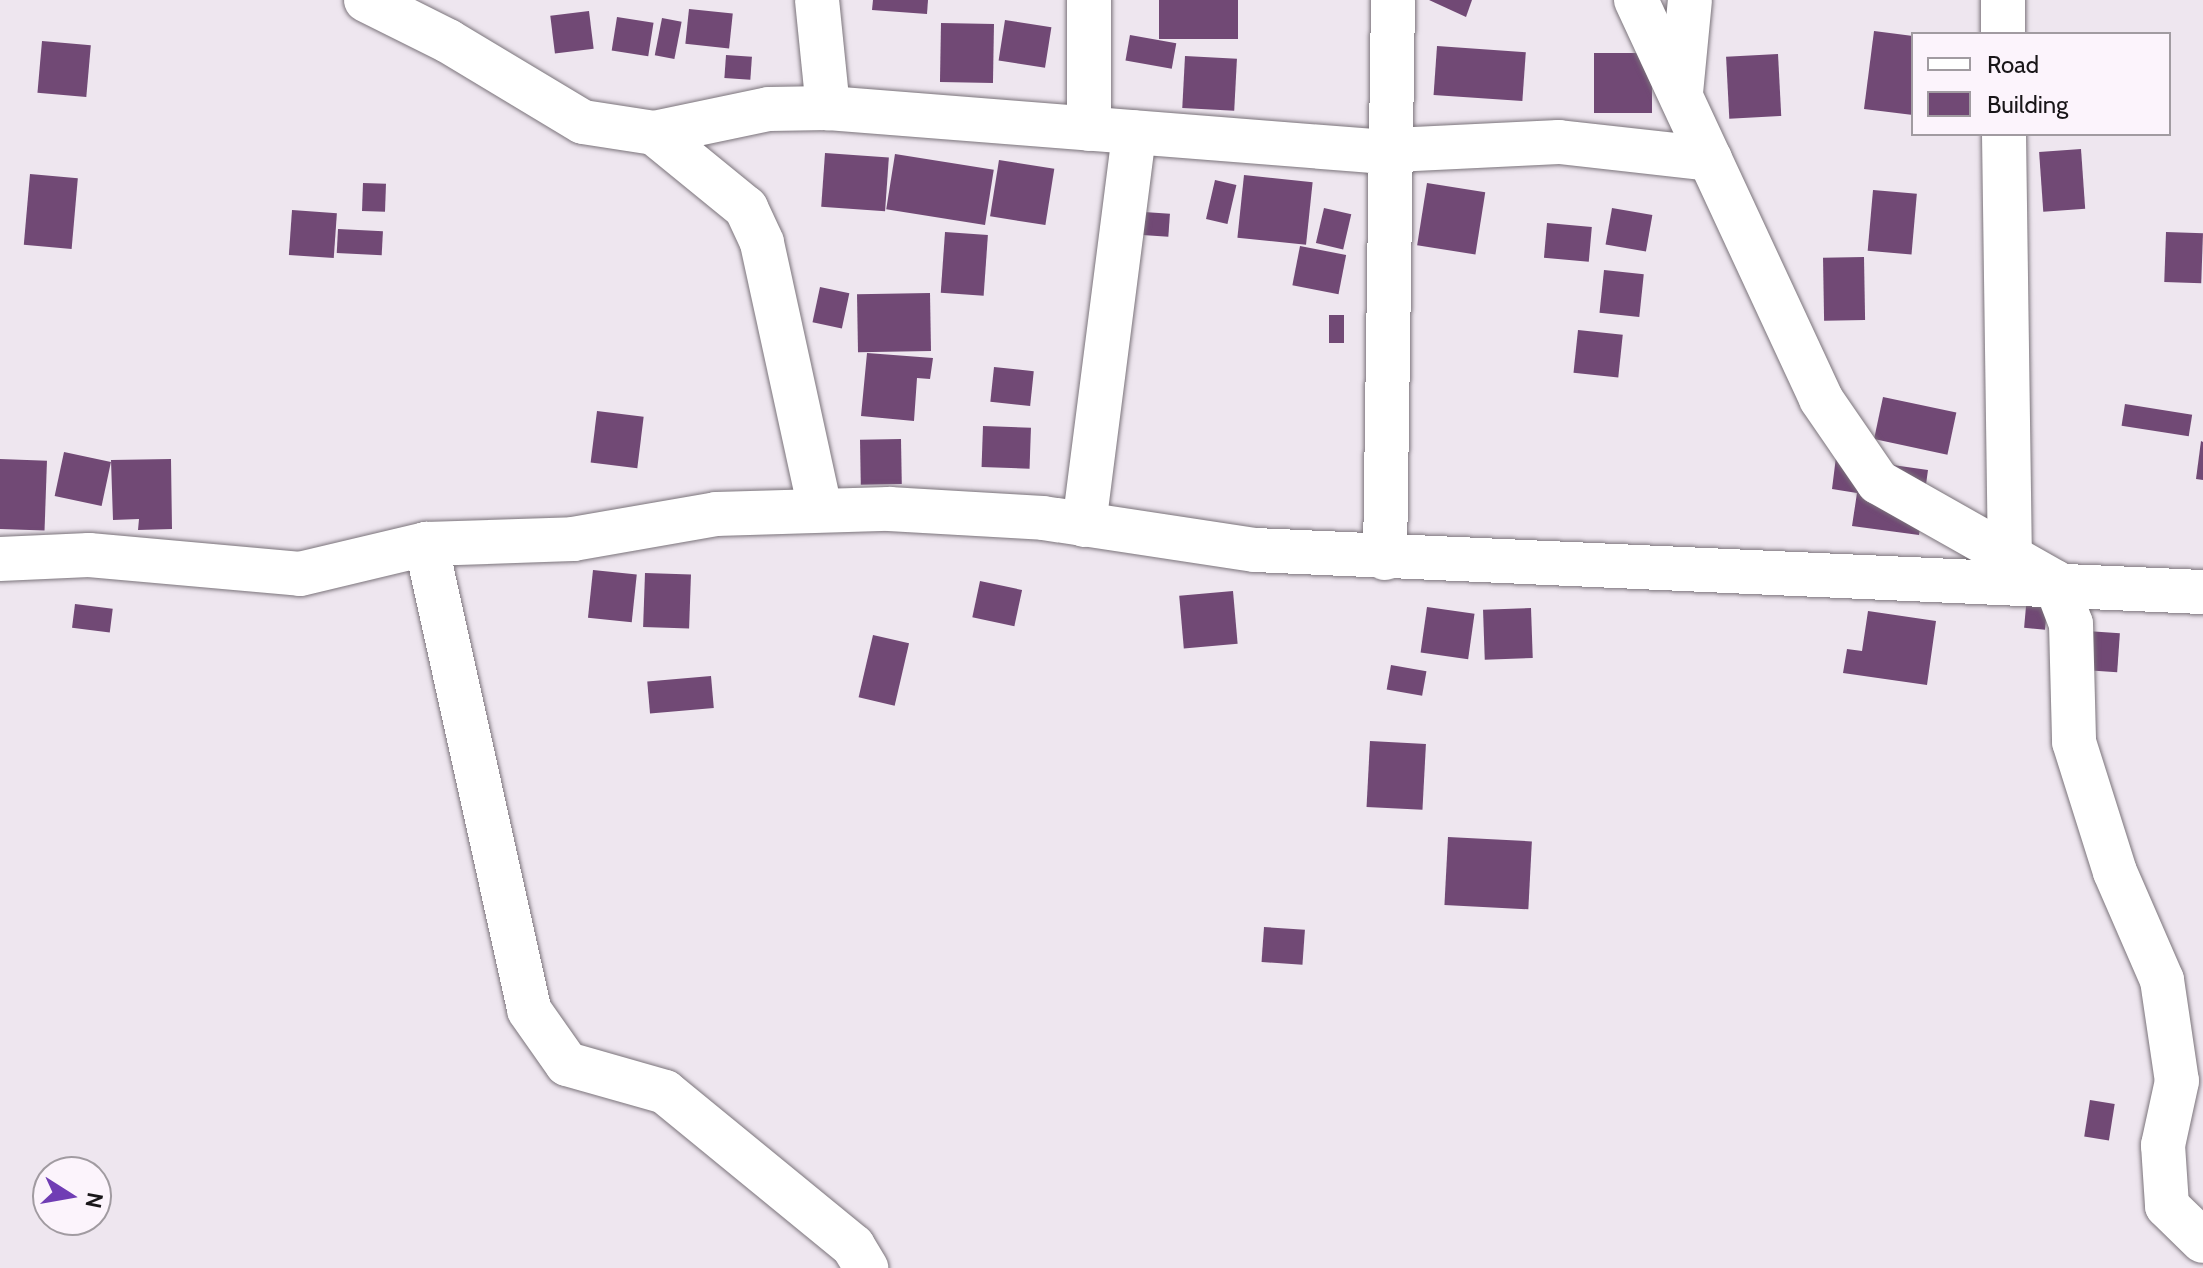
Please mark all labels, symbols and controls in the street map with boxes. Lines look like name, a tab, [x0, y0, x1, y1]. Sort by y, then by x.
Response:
legend	[1911, 32, 2171, 136]
text: Road	[1987, 50, 2039, 79]
text: Building	[1987, 90, 2068, 119]
north arrow	[32, 1156, 112, 1236]
text: N	[79, 1190, 109, 1211]

